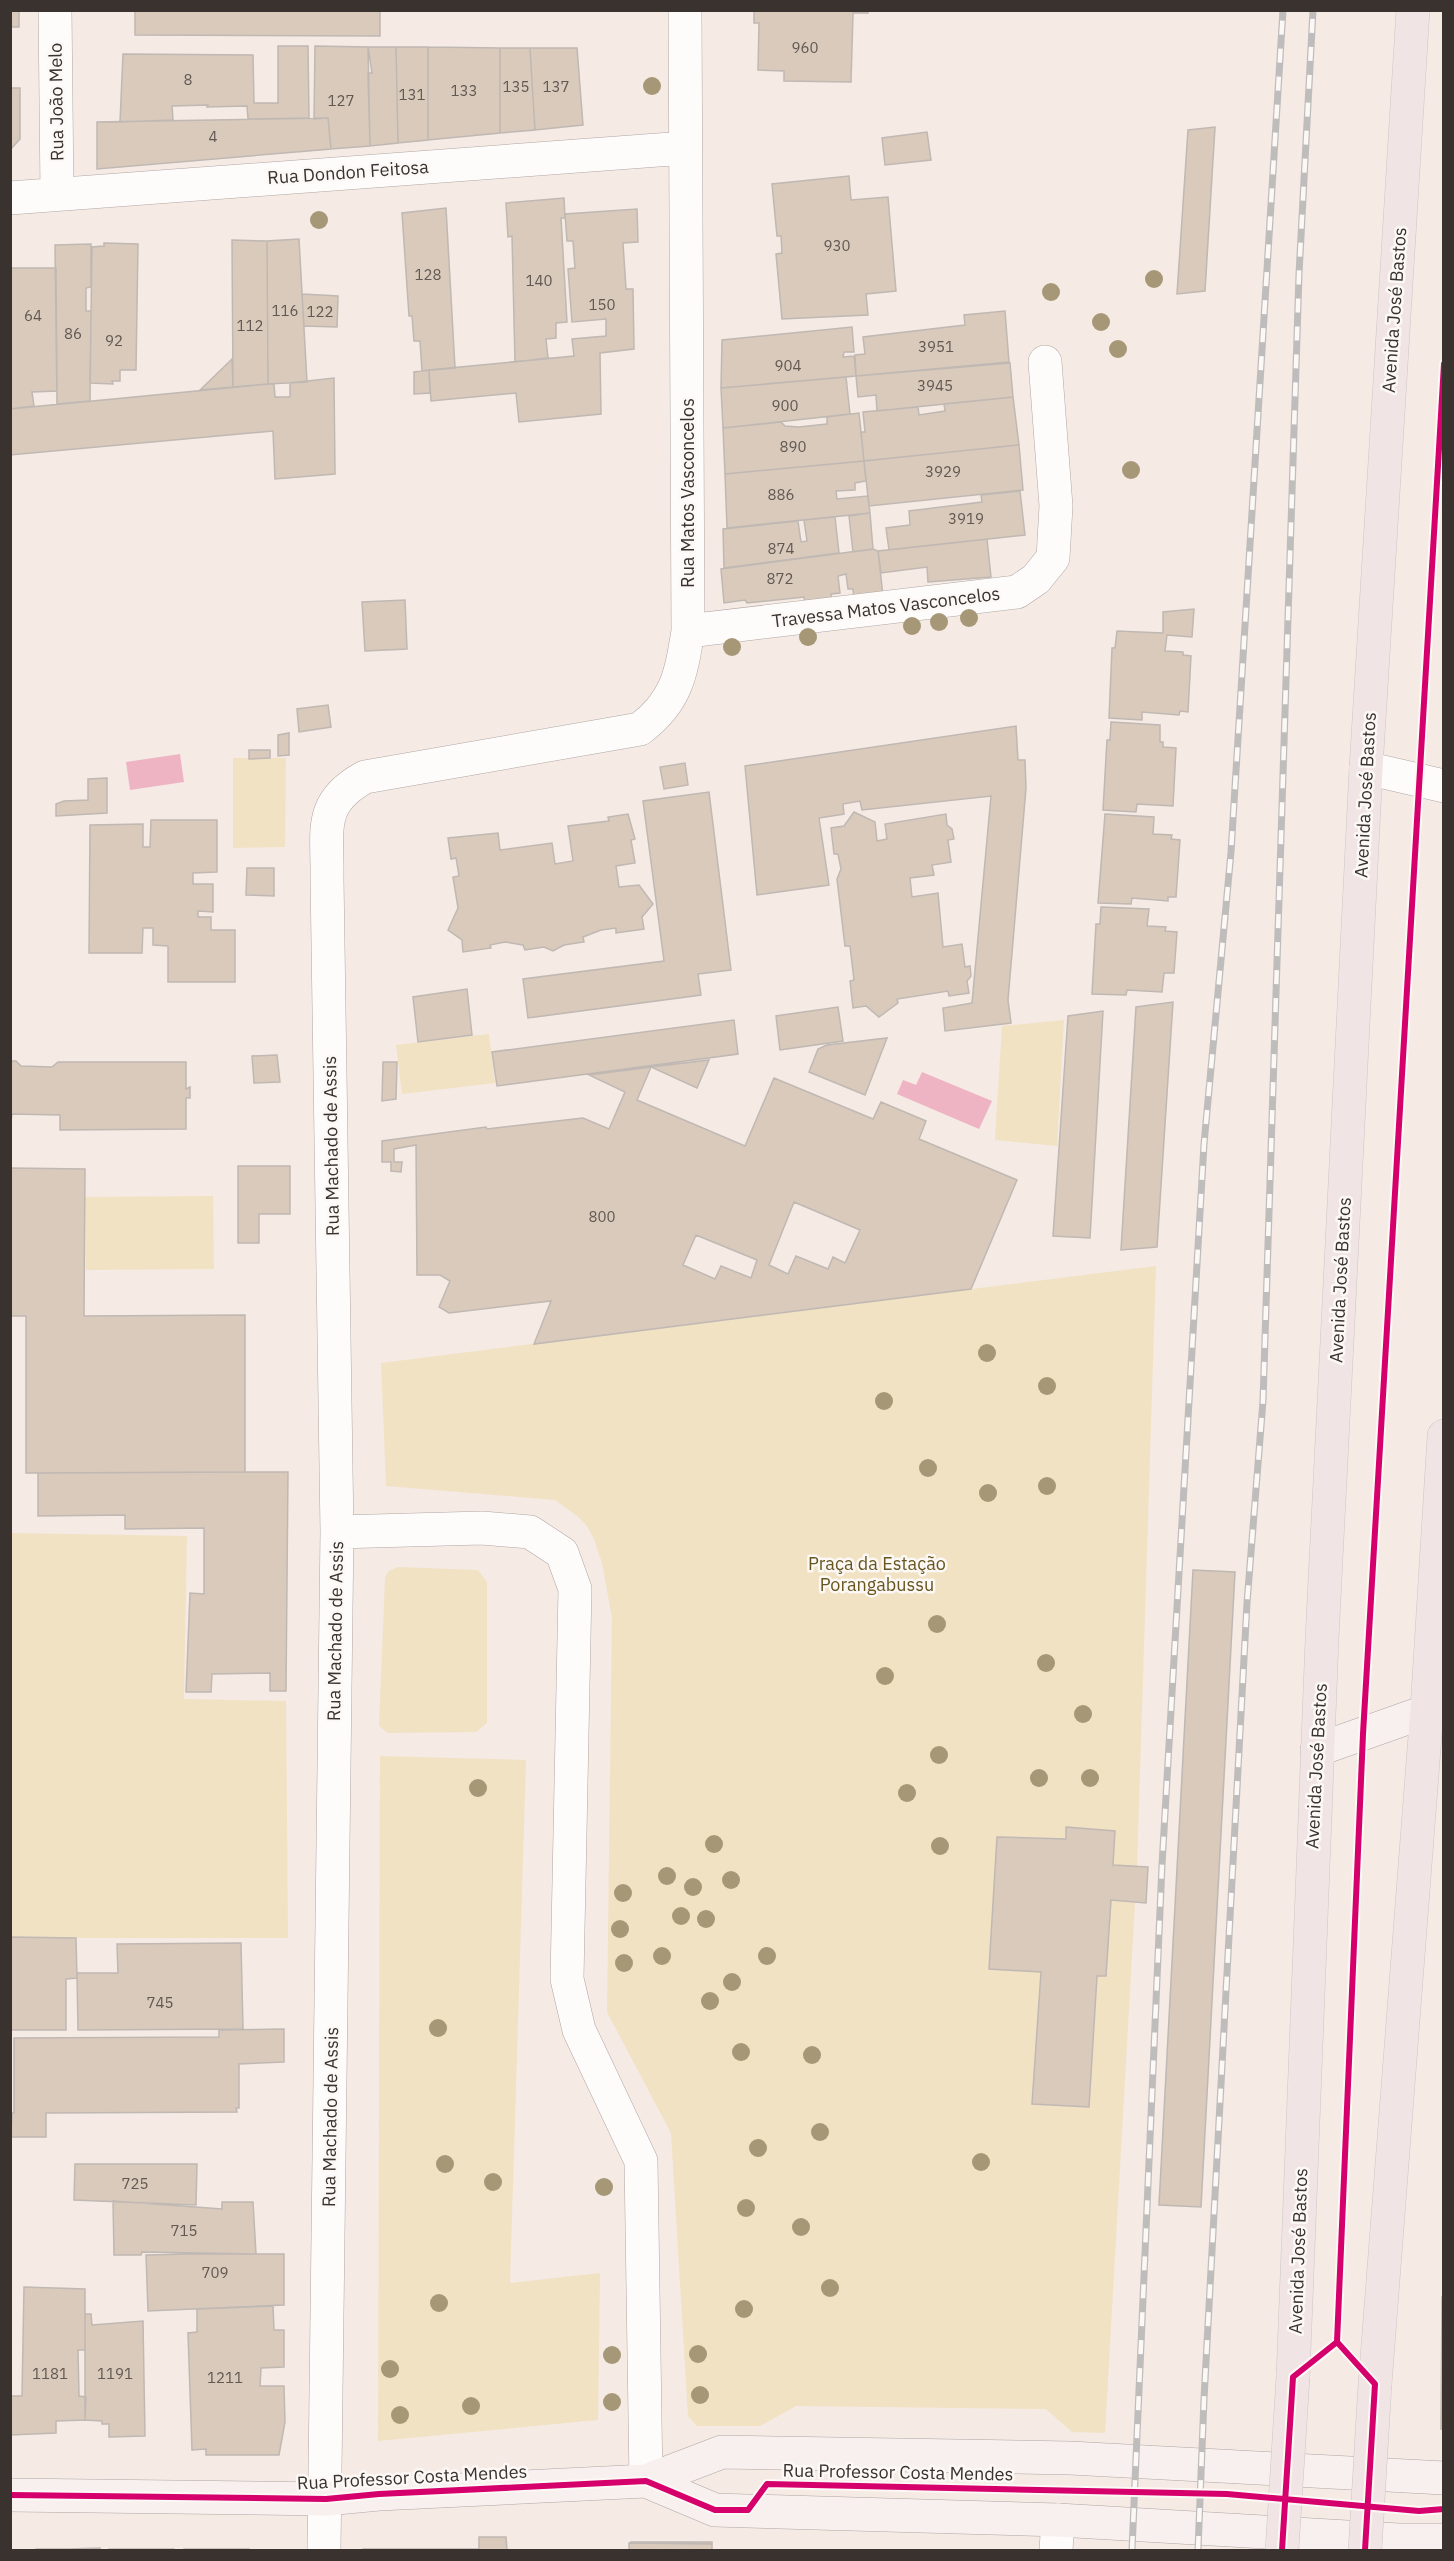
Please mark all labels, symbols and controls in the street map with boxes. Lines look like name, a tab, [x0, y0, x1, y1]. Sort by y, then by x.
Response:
house number: 960	[791, 38, 819, 57]
street label: Rua João Melo	[43, 43, 69, 161]
house number: 8	[183, 70, 193, 89]
house number: 135	[502, 77, 530, 96]
house number: 137	[542, 77, 570, 96]
house number: 133	[450, 81, 478, 100]
house number: 131	[398, 85, 426, 104]
house number: 127	[327, 91, 355, 110]
house number: 4	[208, 127, 218, 146]
street label: Rua Dondon Feitosa	[267, 155, 430, 189]
street label: Avenida José Bastos	[1377, 226, 1411, 394]
house number: 930	[823, 236, 851, 255]
house number: 128	[414, 265, 442, 284]
house number: 140	[525, 271, 553, 290]
house number: 150	[588, 295, 616, 314]
house number: 116	[271, 301, 299, 320]
house number: 122	[306, 302, 334, 321]
house number: 64	[24, 306, 42, 325]
house number: 112	[236, 316, 264, 335]
house number: 86	[64, 324, 82, 343]
house number: 92	[105, 331, 123, 350]
house number: 3951	[918, 337, 954, 356]
house number: 904	[774, 356, 802, 375]
house number: 3945	[917, 376, 953, 395]
house number: 900	[771, 396, 799, 415]
street label: Rua Matos Vasconcelos	[676, 398, 699, 588]
house number: 890	[779, 437, 807, 456]
house number: 3929	[925, 462, 961, 481]
house number: 886	[767, 485, 795, 504]
house number: 3919	[948, 509, 984, 528]
house number: 874	[767, 539, 795, 558]
house number: 872	[766, 569, 794, 588]
street label: Travessa Matos Vasconcelos	[771, 582, 1001, 632]
street label: Avenida José Bastos	[1349, 711, 1381, 879]
street label: Rua Machado de Assis	[318, 1056, 344, 1236]
street label: Avenida José Bastos	[1324, 1196, 1356, 1364]
house number: 800	[588, 1207, 616, 1226]
street label: Rua Machado de Assis	[322, 1541, 348, 1721]
park label: Praça da Estação Porangabussu	[808, 1552, 946, 1596]
street label: Avenida José Bastos	[1300, 1682, 1332, 1850]
house number: 745	[146, 1993, 174, 2012]
street label: Rua Machado de Assis	[317, 2027, 343, 2207]
street label: Avenida José Bastos	[1284, 2168, 1312, 2334]
house number: 725	[121, 2174, 149, 2193]
house number: 715	[170, 2221, 198, 2240]
house number: 709	[201, 2263, 229, 2282]
house number: 1181	[32, 2364, 68, 2383]
house number: 1191	[97, 2364, 133, 2383]
house number: 1211	[207, 2368, 243, 2387]
street label: Rua Professor Costa Mendes	[782, 2458, 1014, 2486]
street label: Rua Professor Costa Mendes	[296, 2459, 528, 2495]

